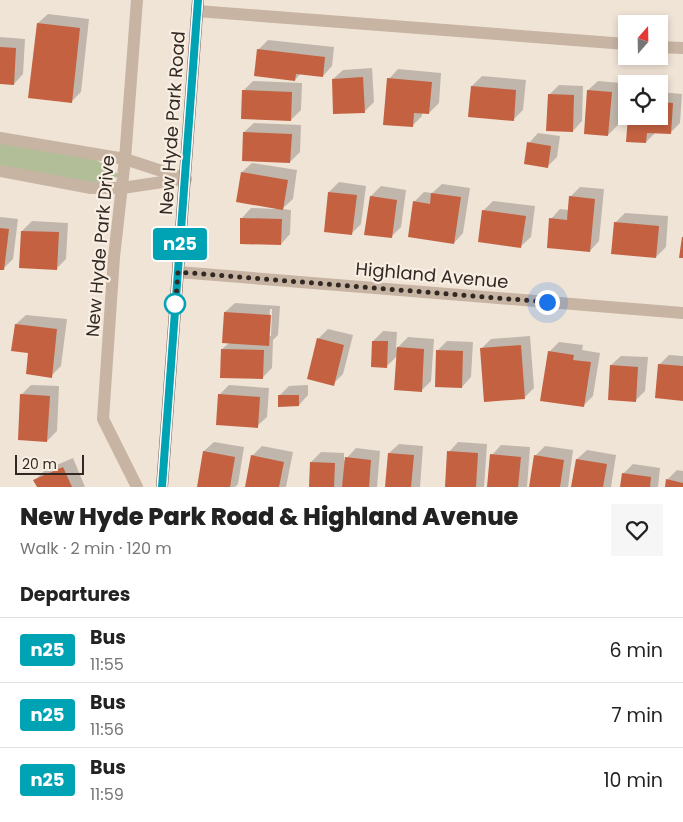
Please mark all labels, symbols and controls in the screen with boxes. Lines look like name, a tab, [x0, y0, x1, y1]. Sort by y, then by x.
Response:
north arrow	[618, 15, 668, 65]
map controls	[618, 15, 668, 125]
street label: New Hyde Park Road	[153, 30, 191, 216]
button: locate	[618, 75, 668, 125]
street label: New Hyde Park Drive	[80, 154, 120, 338]
line badge: n25	[151, 228, 209, 260]
text: n25	[163, 231, 197, 256]
street label: Highland Avenue	[355, 256, 509, 294]
your location	[535, 290, 560, 315]
unlabelled marker	[164, 293, 186, 315]
scale bar	[15, 452, 84, 475]
text: 20 m	[22, 454, 57, 474]
text: New Hyde Park Road & Highland Avenue	[20, 500, 518, 533]
button: heart	[611, 504, 663, 556]
text: Walk · 2 min · 120 m	[20, 537, 172, 560]
text: Departures	[20, 581, 130, 608]
text: Bus	[90, 624, 126, 651]
text: n25	[30, 637, 65, 662]
text: 6 min	[609, 637, 663, 664]
text: 11:55	[90, 653, 124, 676]
text: Bus	[90, 689, 126, 716]
text: n25	[30, 702, 65, 727]
text: 7 min	[611, 702, 663, 729]
text: 11:56	[90, 718, 124, 741]
text: Bus	[90, 754, 126, 781]
text: n25	[30, 767, 65, 792]
text: 10 min	[604, 767, 663, 794]
text: 11:59	[90, 783, 124, 806]

